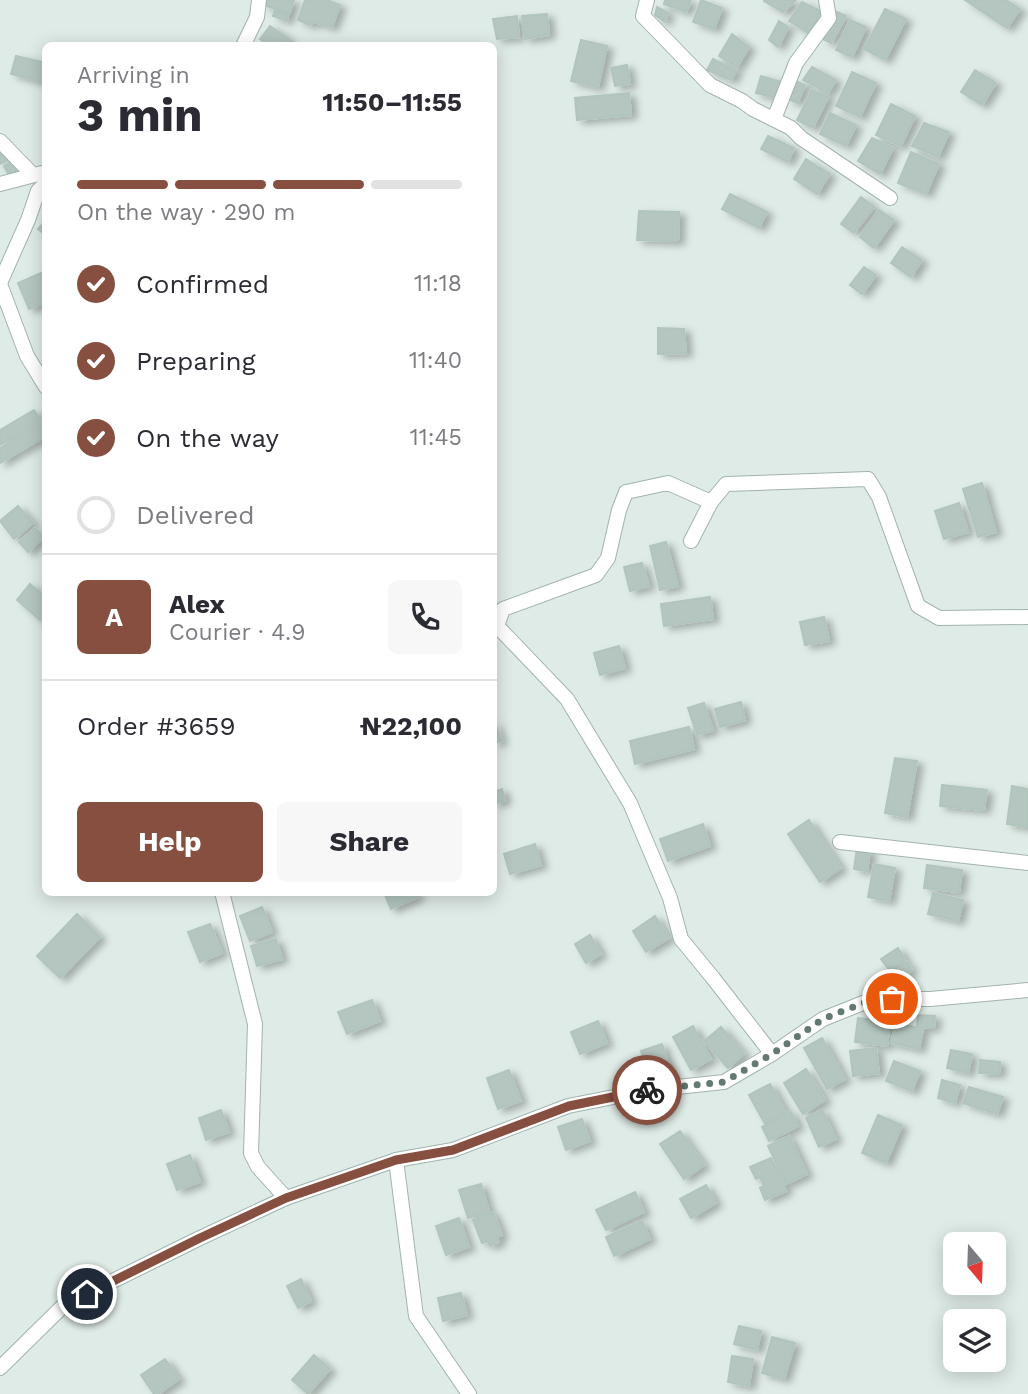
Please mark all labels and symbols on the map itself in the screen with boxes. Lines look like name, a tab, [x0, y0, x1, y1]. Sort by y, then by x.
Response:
pin	[862, 969, 922, 1029]
courier	[612, 1055, 682, 1125]
north arrow	[943, 1232, 1006, 1295]
pin	[57, 1264, 117, 1324]

